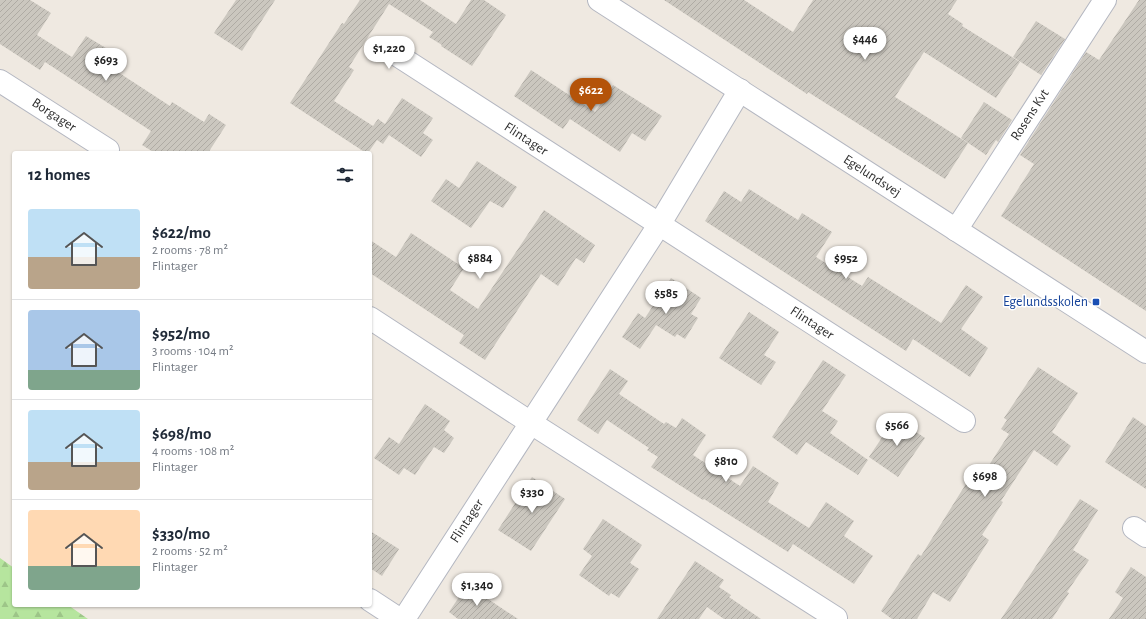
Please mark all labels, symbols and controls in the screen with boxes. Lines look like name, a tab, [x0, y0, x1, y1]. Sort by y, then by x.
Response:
pin: $446	[841, 27, 889, 61]
text: $446	[852, 33, 878, 46]
pin: $1,220	[356, 36, 422, 70]
text: $1,220	[373, 42, 405, 55]
pin: $693	[82, 48, 130, 82]
text: $693	[94, 54, 118, 67]
pin: $622	[567, 78, 615, 112]
text: $622	[579, 84, 603, 97]
street label: Rosens Kvt	[1008, 86, 1052, 143]
street label: Borgager	[29, 96, 79, 135]
street label: Flintager	[502, 120, 551, 158]
street label: Egelundsvej	[841, 152, 903, 200]
icon: filters	[334, 164, 356, 186]
text: 12 homes	[28, 166, 90, 183]
text: $622/mo	[152, 224, 211, 241]
icon: home	[60, 225, 108, 273]
text: 2 rooms · 78 m²	[152, 244, 228, 257]
pin: $884	[456, 246, 504, 280]
pin: $952	[822, 246, 870, 280]
text: $884	[467, 252, 493, 265]
text: $952	[834, 252, 858, 265]
text: Flintager	[152, 260, 197, 273]
pin: $585	[642, 281, 690, 315]
text: $585	[654, 287, 678, 300]
place label: Egelundsskolen	[1003, 295, 1088, 309]
marker: Egelundsskolen	[1091, 297, 1101, 307]
street label: Flintager	[788, 304, 837, 342]
text: $952/mo	[152, 325, 210, 342]
icon: home	[60, 326, 108, 374]
text: 3 rooms · 104 m²	[152, 345, 233, 358]
text: Flintager	[152, 361, 197, 374]
pin: $566	[873, 413, 921, 447]
text: $566	[885, 419, 909, 432]
text: $698/mo	[152, 425, 211, 442]
icon: home	[60, 426, 108, 474]
text: 4 rooms · 108 m²	[152, 445, 234, 458]
pin: $810	[702, 449, 750, 483]
text: $810	[714, 455, 738, 468]
text: Flintager	[152, 461, 197, 474]
pin: $698	[961, 464, 1009, 498]
text: $698	[973, 470, 997, 483]
pin: $330	[508, 480, 556, 514]
text: $330	[520, 486, 544, 499]
street label: Flintager	[448, 496, 486, 545]
text: $330/mo	[152, 525, 210, 542]
icon: home	[60, 526, 108, 574]
text: 2 rooms · 52 m²	[152, 545, 228, 558]
text: Flintager	[152, 561, 197, 574]
pin: $1,340	[444, 573, 510, 607]
text: $1,340	[461, 579, 493, 592]

